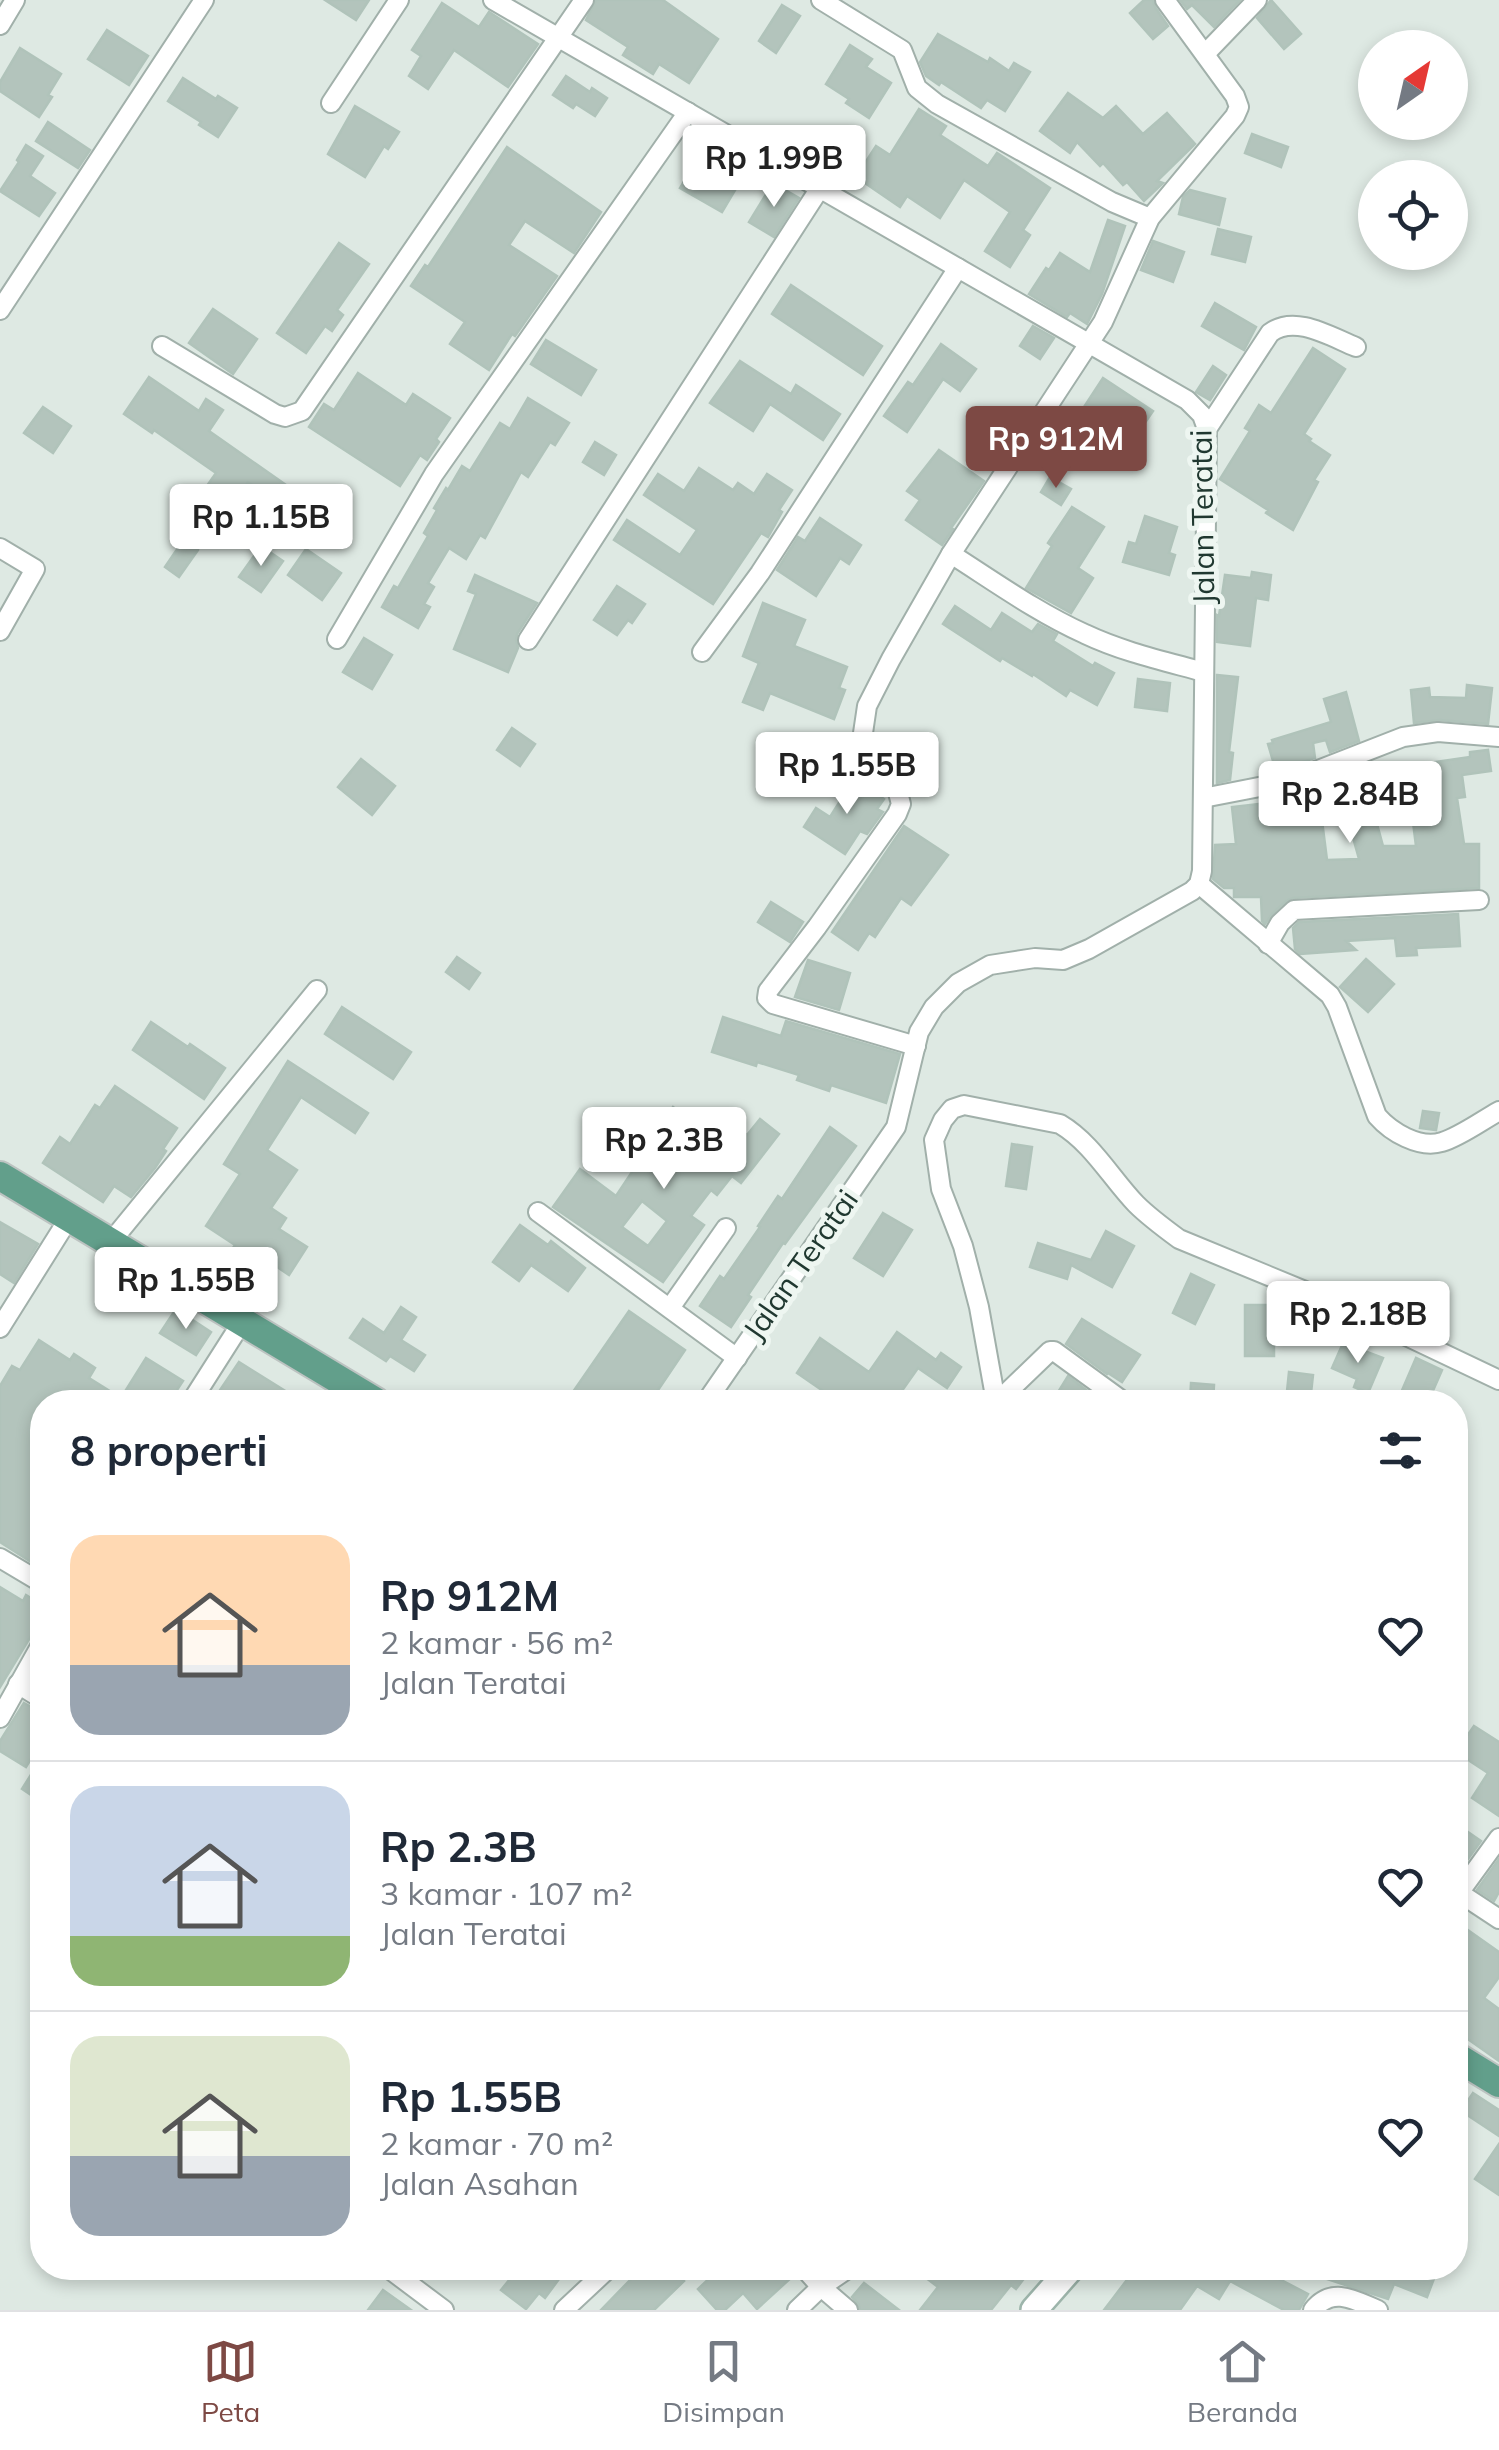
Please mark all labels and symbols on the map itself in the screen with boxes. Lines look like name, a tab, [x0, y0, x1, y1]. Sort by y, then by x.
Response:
north arrow	[1358, 30, 1468, 140]
pin: Rp 1.99B	[671, 125, 877, 210]
pin: Rp 912M	[964, 406, 1148, 491]
street label: Jalan Teratai	[1181, 429, 1223, 605]
pin: Rp 1.15B	[158, 484, 364, 569]
pin: Rp 1.55B	[744, 732, 950, 817]
pin: Rp 2.84B	[1247, 761, 1453, 846]
pin: Rp 2.3B	[572, 1107, 756, 1192]
street label: Jalan Teratai	[734, 1182, 866, 1347]
pin: Rp 1.55B	[83, 1247, 289, 1332]
pin: Rp 2.18B	[1255, 1281, 1461, 1366]

